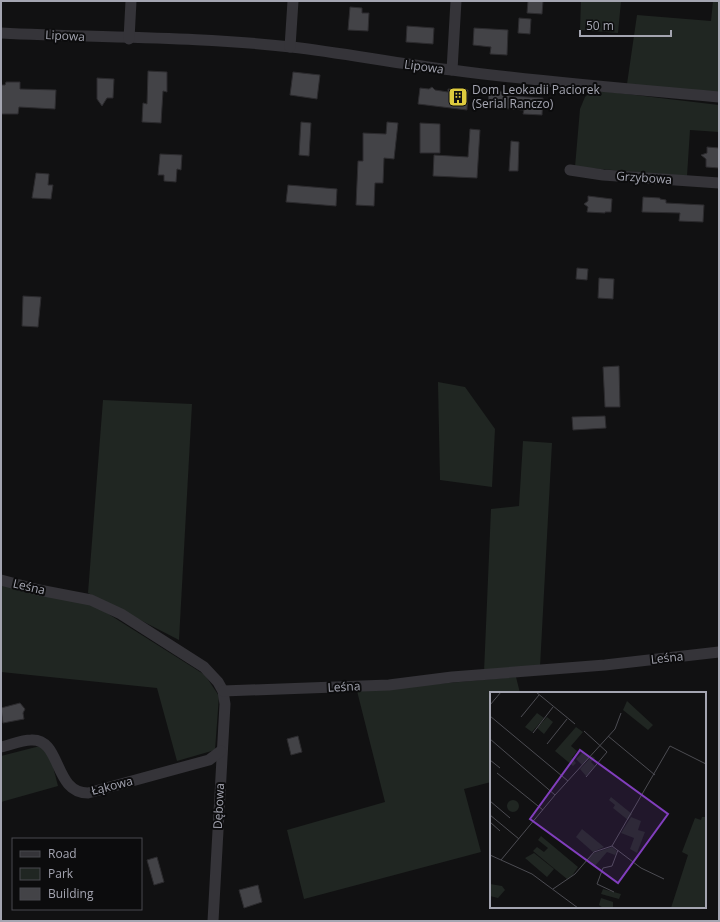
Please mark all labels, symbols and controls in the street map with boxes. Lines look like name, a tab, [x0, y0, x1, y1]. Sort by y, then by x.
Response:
scale bar	[580, 12, 671, 38]
text: 50 m	[586, 17, 614, 34]
street label: Lipowa	[45, 26, 85, 45]
street label: Lipowa	[403, 55, 445, 78]
place label: Dom Leokadii Paciorek (Serial Ranczo)	[472, 81, 600, 112]
building icon: Dom Leokadii Paciorek (Serial Ranczo)	[447, 86, 469, 108]
street label: Grzybowa	[616, 167, 672, 188]
street label: Leśna	[11, 575, 47, 598]
street label: Leśna	[650, 647, 684, 668]
street label: Leśna	[327, 677, 361, 696]
inset map	[490, 692, 706, 908]
street label: Łąkowa	[89, 772, 135, 799]
street label: Dębowa	[209, 783, 228, 829]
legend	[12, 838, 142, 910]
text: Road	[48, 845, 77, 862]
text: Park	[48, 865, 74, 882]
text: Building	[48, 885, 94, 902]

